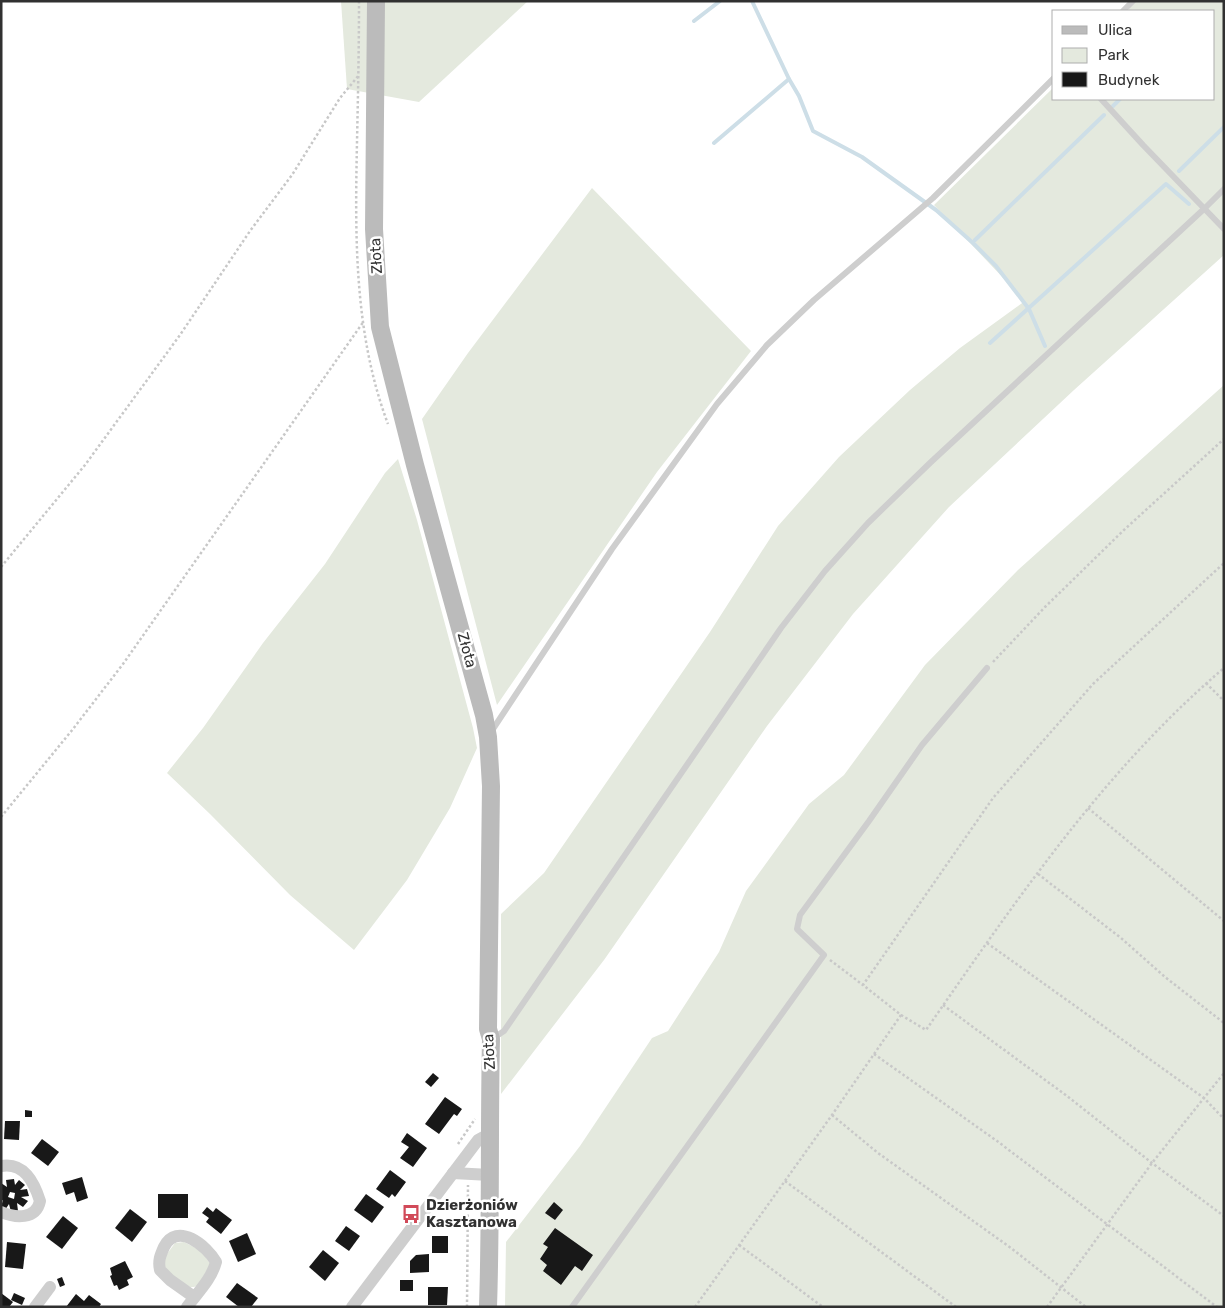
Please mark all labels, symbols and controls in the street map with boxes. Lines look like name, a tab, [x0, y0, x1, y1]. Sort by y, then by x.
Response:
legend	[1052, 10, 1215, 100]
text: Ulica	[1098, 21, 1132, 39]
text: Park	[1098, 46, 1129, 64]
text: Budynek	[1098, 71, 1160, 89]
street label: Złota	[366, 238, 386, 274]
street label: Złota	[454, 630, 480, 670]
street label: Złota	[479, 1034, 499, 1070]
place label: Dzierżoniów Kasztanowa	[426, 1196, 518, 1231]
bus stop icon: Dzierżoniów Kasztanowa	[400, 1203, 422, 1225]

